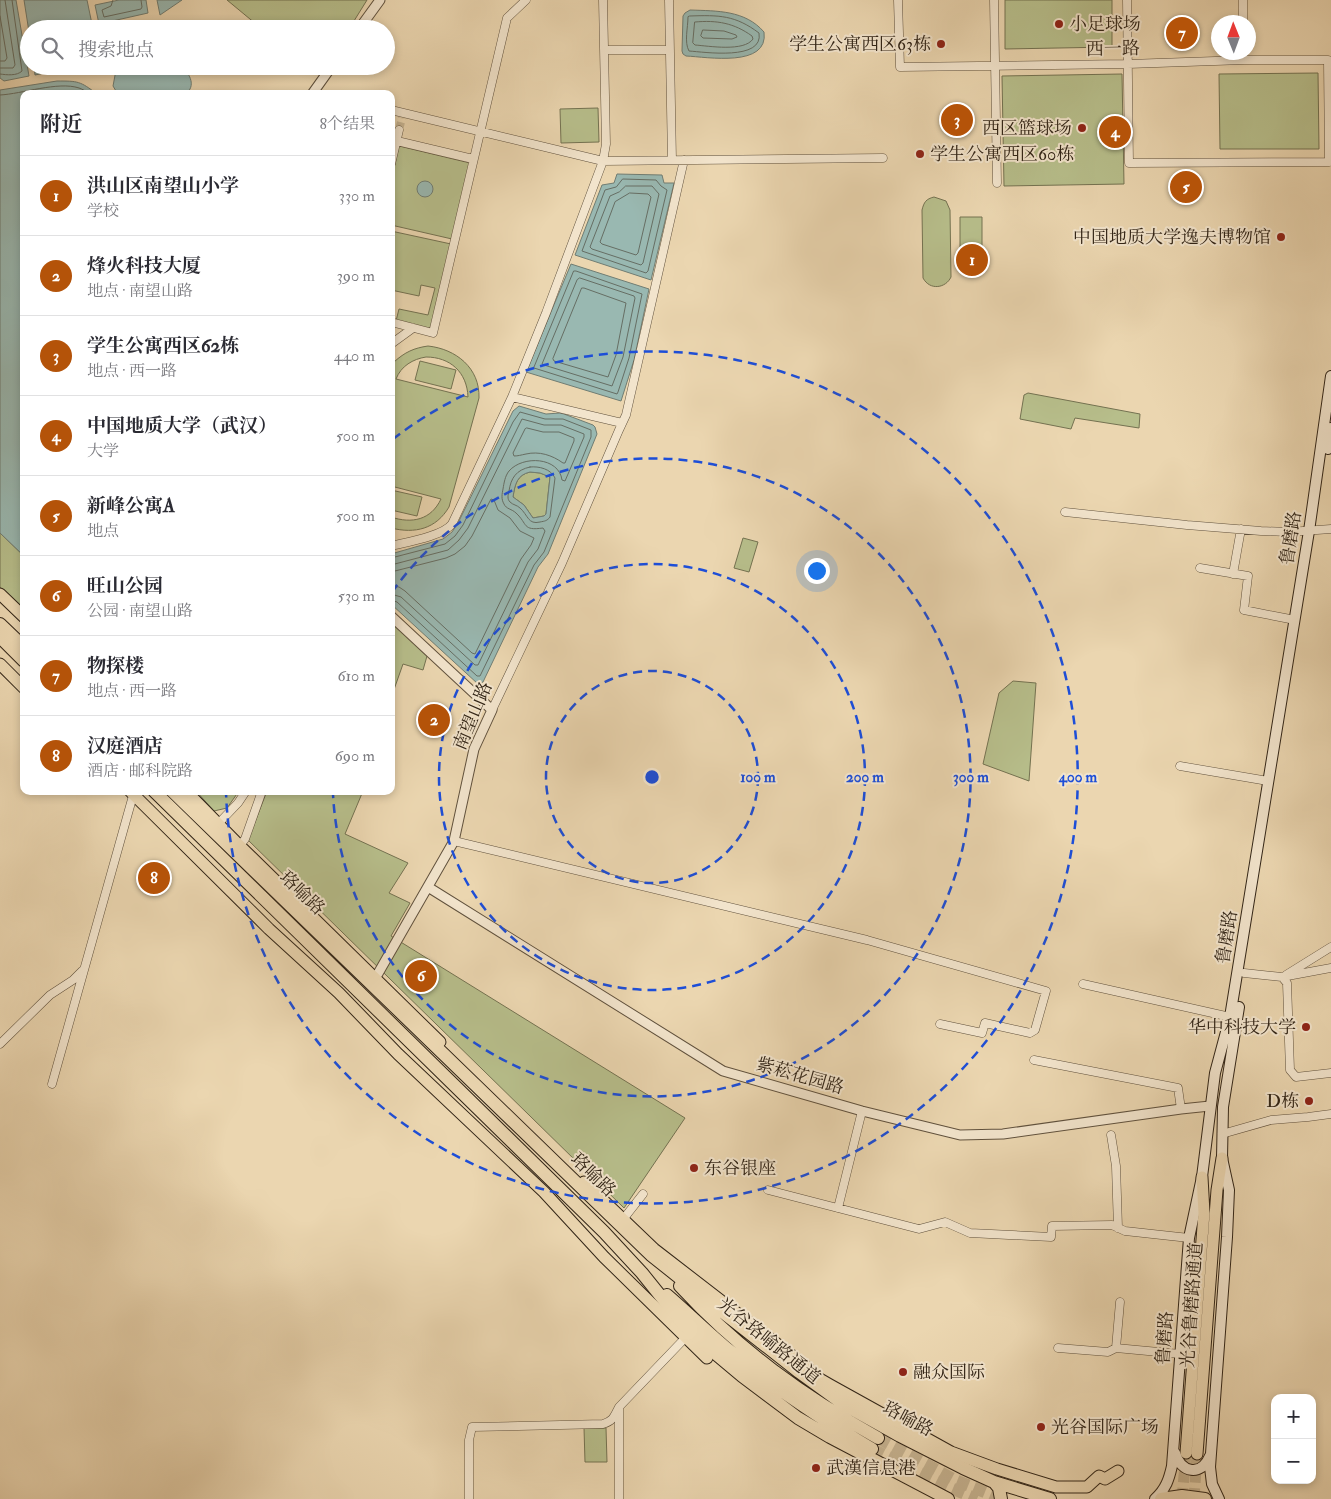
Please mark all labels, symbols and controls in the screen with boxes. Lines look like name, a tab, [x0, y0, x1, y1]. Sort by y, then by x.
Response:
place label: 小足球场	[1069, 13, 1141, 36]
pin: 7	[1166, 14, 1198, 52]
north arrow	[1211, 15, 1256, 60]
marker: 小足球场	[1053, 18, 1065, 30]
search box	[20, 20, 395, 75]
place label: 学生公寓西区63栋	[789, 33, 931, 56]
icon: search	[38, 34, 66, 62]
street label: 西一路	[1086, 37, 1140, 61]
text: 搜索地点	[78, 38, 154, 62]
marker: 学生公寓西区63栋	[935, 38, 947, 50]
pin: 3	[941, 101, 973, 139]
text: 附近	[40, 111, 82, 138]
pin: 4	[1099, 113, 1131, 151]
text: 8个结果	[319, 114, 375, 134]
place label: 西区篮球场	[982, 117, 1072, 140]
marker: 西区篮球场	[1076, 122, 1088, 134]
place label: 学生公寓西区60栋	[930, 143, 1074, 166]
marker: 学生公寓西区60栋	[914, 148, 926, 160]
pin: 5	[1170, 168, 1202, 206]
text: 洪山区南望山小学	[87, 174, 239, 198]
text: 1	[53, 186, 59, 206]
text: 330 m	[339, 186, 375, 206]
text: 学校	[87, 201, 119, 221]
place label: 中国地质大学逸夫博物馆	[1073, 226, 1271, 249]
marker: 中国地质大学逸夫博物馆	[1275, 231, 1287, 243]
pin: 1	[956, 241, 988, 279]
text: 烽火科技大厦	[87, 254, 201, 278]
text: 2	[52, 266, 60, 286]
text: 390 m	[337, 266, 375, 286]
text: 地点 · 南望山路	[87, 281, 193, 301]
text: 学生公寓西区62栋	[87, 334, 239, 358]
text: 3	[53, 346, 59, 366]
text: 440 m	[334, 346, 375, 366]
text: 地点 · 西一路	[87, 361, 177, 381]
text: 中国地质大学（武汉）	[87, 414, 277, 438]
text: 4	[52, 426, 60, 446]
text: 500 m	[336, 426, 375, 446]
text: 大学	[87, 441, 119, 461]
text: 新峰公寓A	[87, 494, 175, 518]
text: 5	[52, 506, 60, 526]
text: 500 m	[336, 506, 375, 526]
street label: 鲁磨路	[1275, 510, 1307, 566]
text: 地点	[87, 521, 119, 541]
your location	[804, 558, 830, 584]
text: 旺山公园	[87, 574, 163, 598]
text: 6	[52, 586, 60, 606]
text: 530 m	[338, 586, 375, 606]
text: 公园 · 南望山路	[87, 601, 193, 621]
text: 物探楼	[87, 654, 144, 678]
text: 7	[52, 666, 60, 686]
text: 610 m	[337, 666, 375, 686]
street label: 南望山路	[448, 678, 498, 754]
text: 地点 · 西一路	[87, 681, 177, 701]
pin: 2	[418, 701, 450, 739]
text: 汉庭酒店	[87, 734, 163, 758]
text: 8	[52, 746, 60, 766]
text: 690 m	[335, 746, 375, 766]
text: 酒店 · 邮科院路	[87, 761, 193, 781]
centre of rings	[643, 768, 661, 786]
text: 100 m	[740, 768, 776, 787]
text: 200 m	[846, 768, 884, 787]
text: 300 m	[953, 768, 989, 787]
text: 400 m	[1058, 768, 1097, 787]
pin: 8	[138, 859, 170, 897]
street label: 珞喻路	[275, 866, 329, 920]
street label: 鲁磨路	[1211, 909, 1243, 965]
pin: 6	[405, 957, 437, 995]
place label: 华中科技大学	[1188, 1016, 1296, 1039]
marker: 华中科技大学	[1300, 1021, 1312, 1033]
street label: 紫菘花园路	[754, 1053, 846, 1099]
place label: D栋	[1266, 1090, 1299, 1113]
marker: D栋	[1303, 1095, 1315, 1107]
street label: 珞喻路	[566, 1148, 620, 1202]
place label: 东谷银座	[704, 1157, 776, 1180]
marker: 东谷银座	[688, 1162, 700, 1174]
street label: 光谷鲁磨路通道	[1176, 1241, 1208, 1369]
street label: 光谷珞喻路通道	[713, 1292, 825, 1390]
street label: 鲁磨路	[1152, 1310, 1178, 1366]
place label: 融众国际	[913, 1361, 985, 1384]
marker: 融众国际	[897, 1366, 909, 1378]
map controls	[1271, 1394, 1316, 1484]
button: +	[1271, 1394, 1316, 1439]
street label: 珞喻路	[879, 1396, 937, 1442]
place label: 光谷国际广场	[1051, 1416, 1159, 1439]
marker: 光谷国际广场	[1035, 1421, 1047, 1433]
button: −	[1271, 1439, 1316, 1484]
place label: 武漢信息港	[826, 1457, 916, 1480]
marker: 武漢信息港	[810, 1462, 822, 1474]

